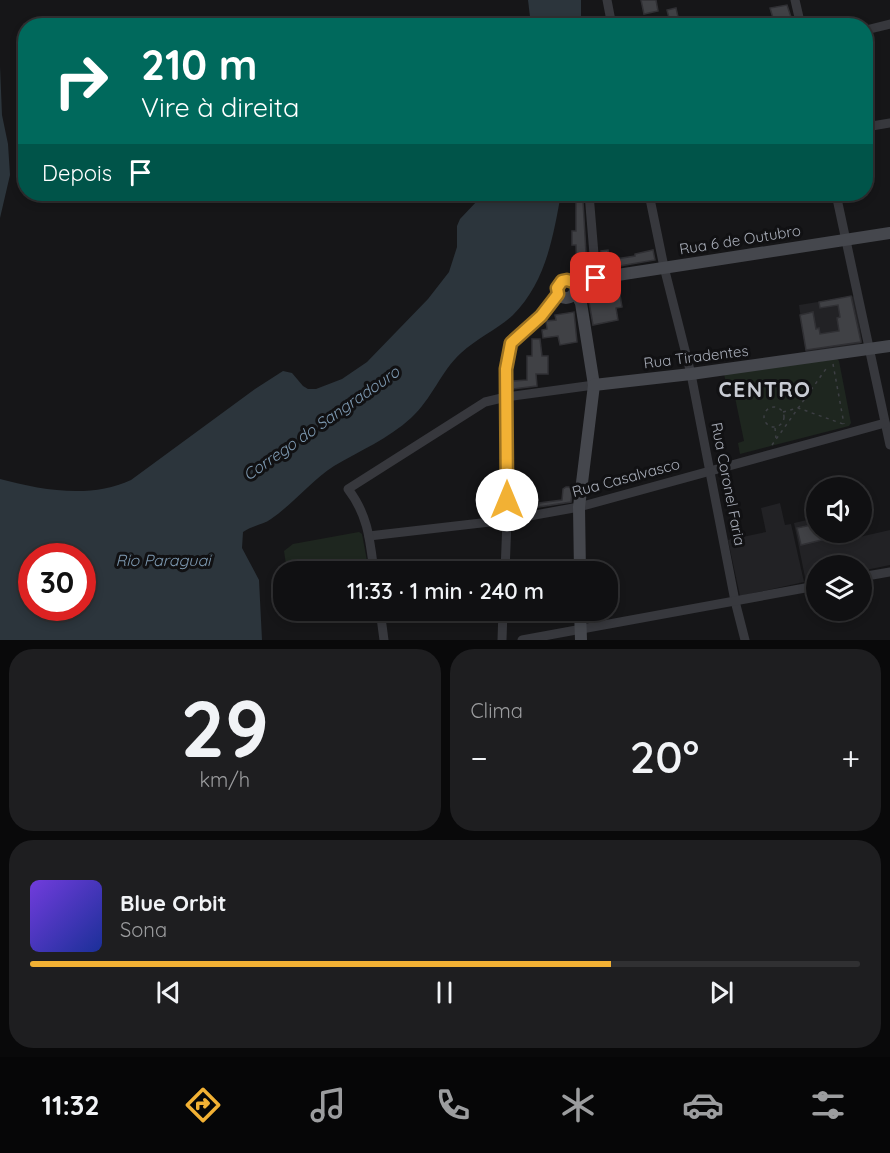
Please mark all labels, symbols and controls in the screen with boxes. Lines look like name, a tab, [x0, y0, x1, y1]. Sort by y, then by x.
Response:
text: 210 m	[141, 38, 258, 91]
icon: right	[42, 42, 120, 120]
text: Vire à direita	[141, 90, 299, 124]
icon: arrive	[124, 156, 157, 189]
text: Depois	[42, 159, 112, 187]
street label: Rua 6 de Outubro	[678, 221, 802, 258]
pin	[570, 252, 621, 303]
icon: arrive	[579, 261, 612, 294]
street label: Rua Tiradentes	[643, 341, 749, 372]
water label: Corrego do Sangradouro	[239, 361, 404, 485]
district label: CENTRO	[719, 376, 811, 402]
street label: Rua Coronel Faria	[707, 421, 750, 547]
street label: Rua Casalvasco	[570, 454, 682, 501]
position arrow	[475, 468, 539, 532]
map controls	[806, 477, 872, 621]
button: sound	[806, 477, 872, 543]
speed limit sign: 30	[18, 543, 96, 621]
water label: Rio Paraguai	[115, 550, 212, 570]
button: layers	[806, 555, 872, 621]
text: 11:33 · 1 min · 240 m	[347, 577, 544, 605]
text: 29	[180, 679, 269, 777]
text: Clima	[471, 698, 523, 723]
text: 20°	[630, 728, 699, 784]
text: −	[471, 737, 488, 778]
text: +	[841, 737, 860, 778]
text: km/h	[199, 767, 250, 792]
text: Blue Orbit	[120, 889, 226, 917]
text: Sona	[120, 917, 167, 942]
icon: previous	[152, 976, 185, 1009]
icon: pause	[428, 976, 461, 1009]
icon: next	[705, 976, 738, 1009]
icon: directions	[182, 1084, 224, 1126]
icon: music	[307, 1084, 349, 1126]
icon: phone	[432, 1084, 474, 1126]
icon: climate	[557, 1084, 599, 1126]
icon: car	[682, 1084, 724, 1126]
icon: filters	[807, 1084, 849, 1126]
text: 11:32	[41, 1088, 100, 1122]

